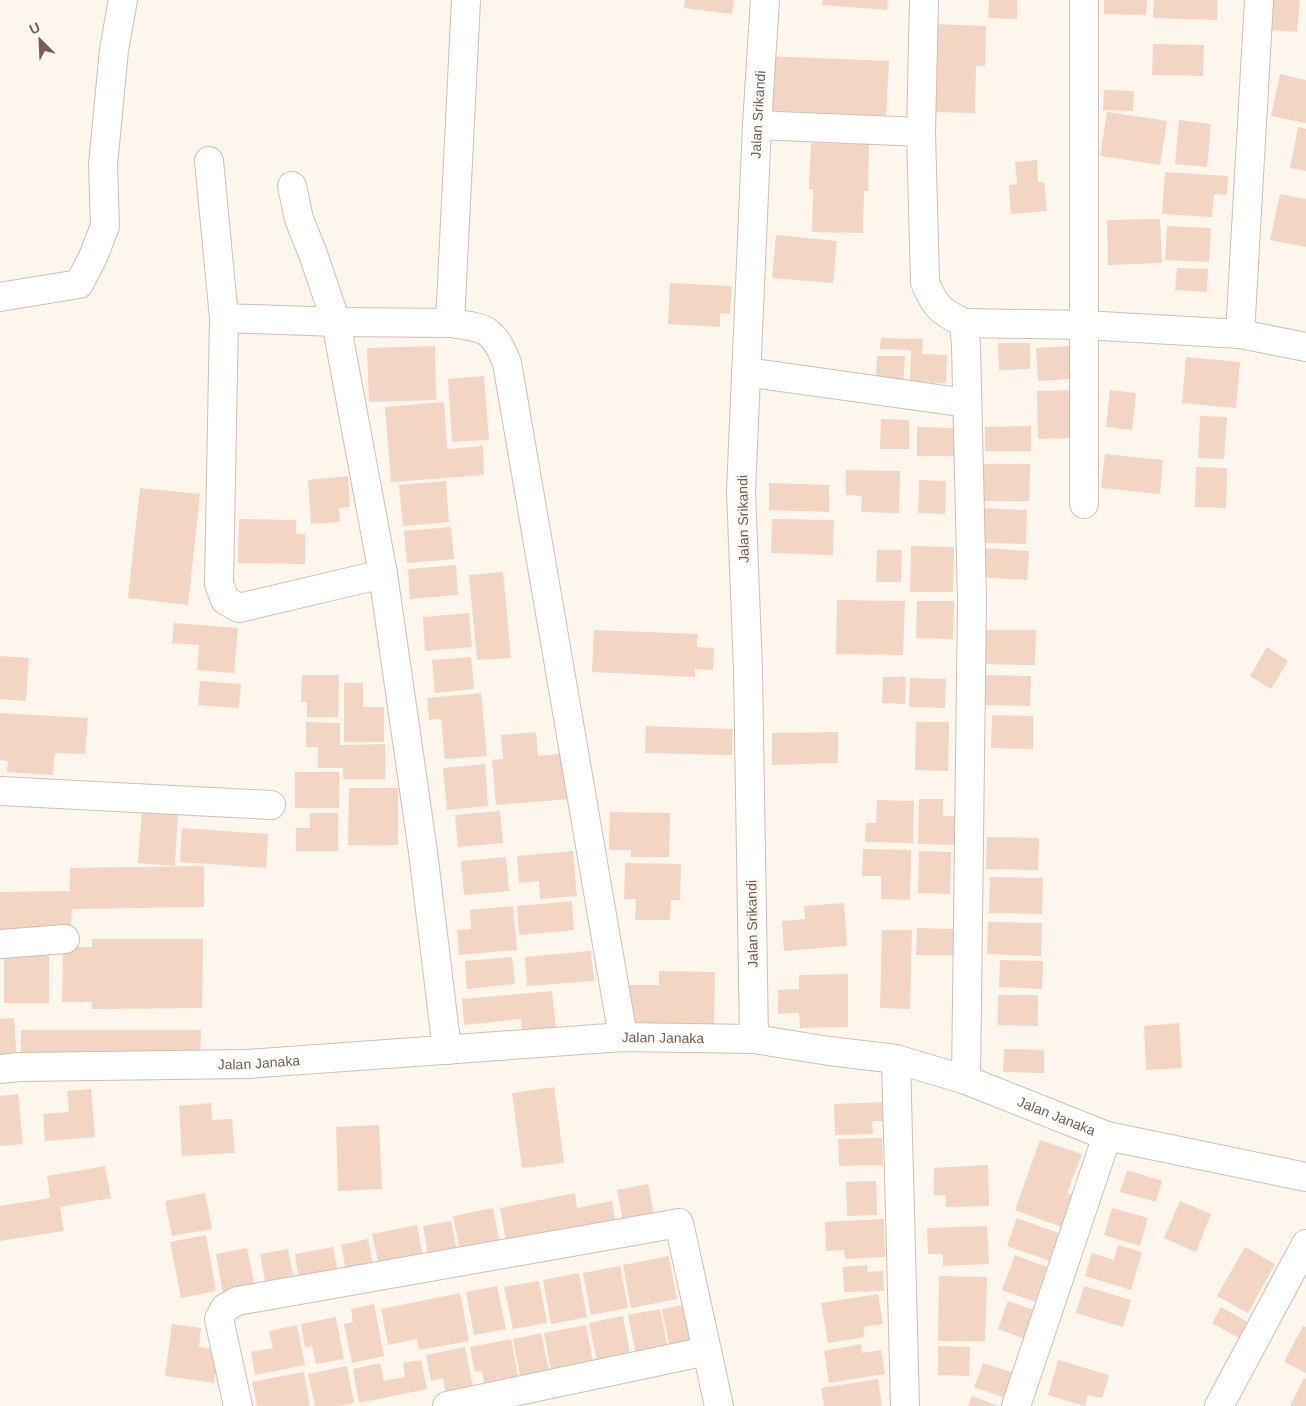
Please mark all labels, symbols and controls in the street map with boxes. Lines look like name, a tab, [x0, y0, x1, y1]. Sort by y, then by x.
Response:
north arrow	[15, 15, 65, 65]
text: U	[27, 19, 43, 37]
street label: Jalan Srikandi	[748, 70, 768, 159]
street label: Jalan Srikandi	[734, 475, 752, 563]
street label: Jalan Srikandi	[743, 880, 761, 968]
street label: Jalan Janaka	[621, 1029, 705, 1046]
street label: Jalan Janaka	[217, 1052, 301, 1072]
street label: Jalan Janaka	[1015, 1093, 1098, 1139]

